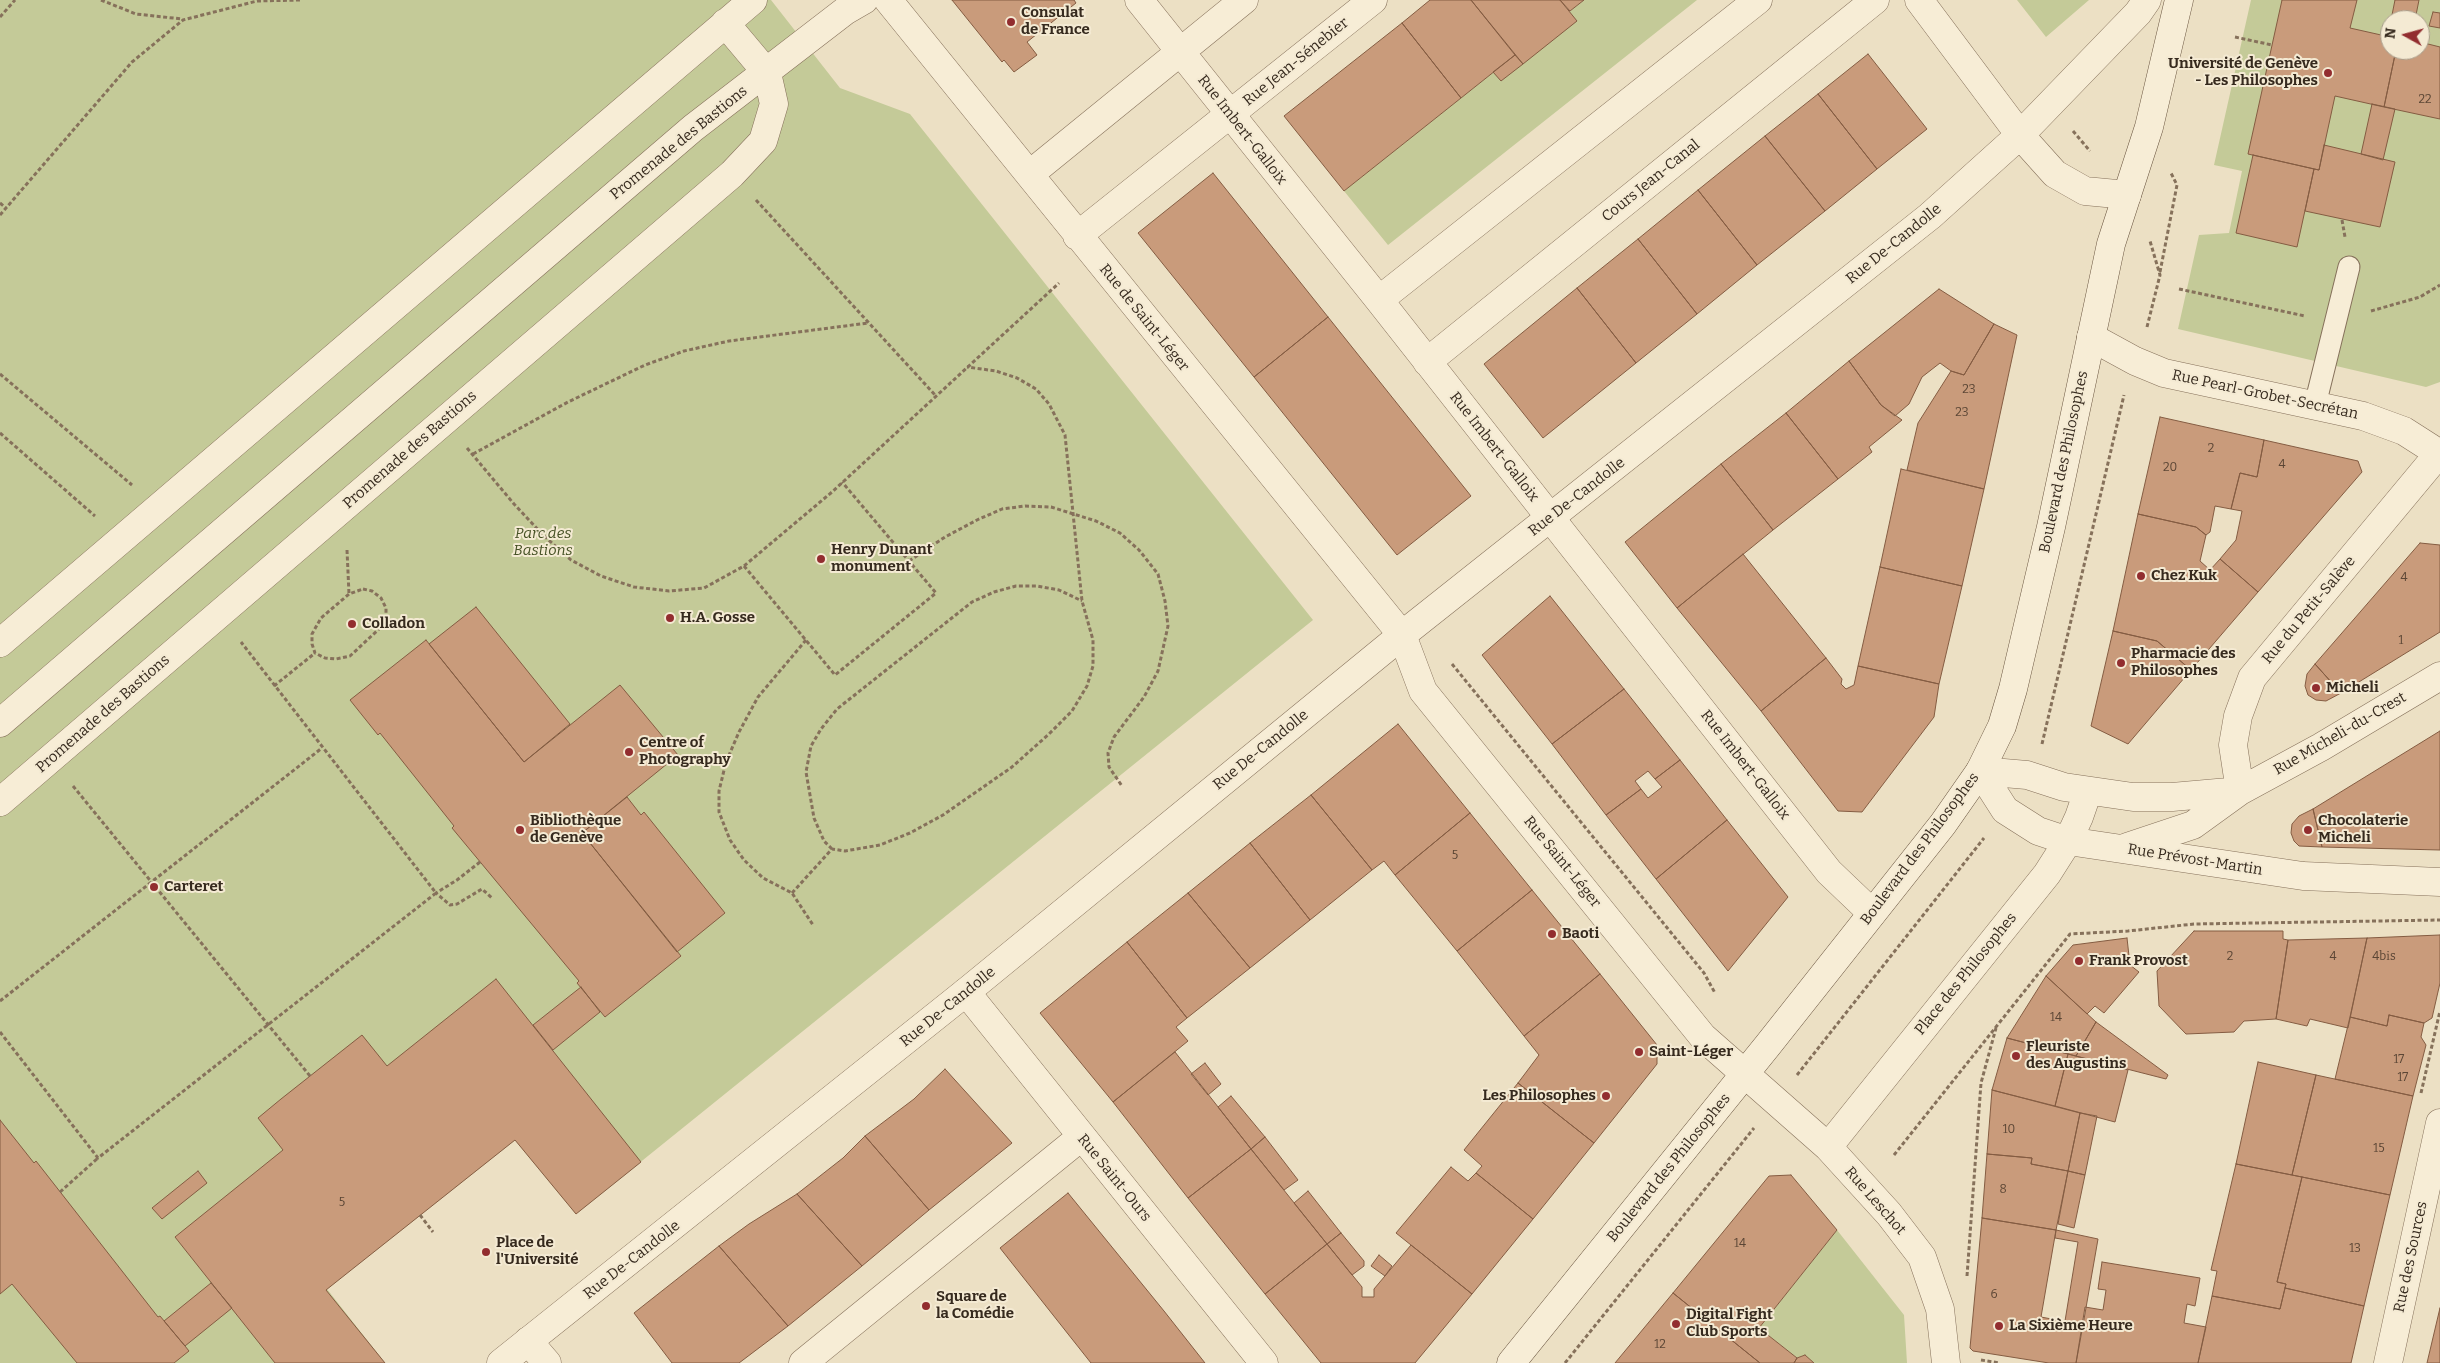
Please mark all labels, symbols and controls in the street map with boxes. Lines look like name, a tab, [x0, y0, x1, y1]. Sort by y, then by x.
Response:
place label: Consulat de France	[1021, 4, 1090, 39]
north arrow	[2380, 10, 2430, 60]
street label: Rue Jean-Sénebier	[1240, 14, 1352, 110]
marker: Consulat de France	[1005, 16, 1017, 28]
text: N	[2382, 27, 2400, 40]
place label: Université de Genève - Les Philosophes	[2168, 55, 2318, 90]
marker: Université de Genève - Les Philosophes	[2322, 67, 2334, 79]
street label: Rue Imbert-Galloix	[1194, 72, 1290, 188]
street label: Promenade des Bastions	[607, 82, 751, 204]
house number: 22	[2418, 93, 2432, 107]
street label: Cours Jean-Canal	[1598, 136, 1704, 226]
street label: Rue De-Candolle	[1843, 200, 1945, 288]
street label: Rue de Saint-Léger	[1095, 261, 1193, 375]
street label: Rue Pearl-Grobet-Secrétan	[2170, 366, 2360, 424]
street label: Boulevard des Philosophes	[2036, 369, 2092, 555]
house number: 23	[1962, 383, 1976, 397]
street label: Promenade des Bastions	[340, 387, 480, 513]
street label: Rue Imbert-Galloix	[1446, 389, 1542, 505]
house number: 23	[1955, 406, 1969, 420]
house number: 2	[2208, 442, 2214, 456]
street label: Rue De-Candolle	[1525, 454, 1629, 540]
house number: 4	[2278, 458, 2286, 472]
house number: 20	[2163, 461, 2177, 475]
park label: Parc des Bastions	[513, 525, 573, 560]
place label: Henry Dunant monument	[831, 541, 933, 576]
street label: Rue du Petit-Salève	[2259, 552, 2359, 668]
marker: Henry Dunant monument	[815, 553, 827, 565]
place label: Chez Kuk	[2151, 567, 2217, 585]
marker: Chez Kuk	[2135, 570, 2147, 582]
house number: 4	[2400, 571, 2408, 585]
place label: H.A. Gosse	[680, 609, 755, 627]
marker: H.A. Gosse	[664, 612, 676, 624]
place label: Colladon	[362, 615, 425, 633]
marker: Colladon	[346, 618, 358, 630]
house number: 1	[2399, 634, 2403, 648]
place label: Pharmacie des Philosophes	[2131, 645, 2236, 680]
street label: Promenade des Bastions	[33, 651, 173, 777]
marker: Pharmacie des Philosophes	[2115, 657, 2127, 669]
place label: Micheli	[2326, 679, 2379, 697]
marker: Micheli	[2310, 682, 2322, 694]
street label: Rue Micheli-du-Crest	[2271, 689, 2409, 779]
street label: Rue De-Candolle	[1210, 706, 1312, 794]
street label: Rue Imbert-Galloix	[1697, 707, 1793, 823]
place label: Centre of Photography	[639, 734, 731, 769]
marker: Centre of Photography	[623, 746, 635, 758]
street label: Boulevard des Philosophes	[1857, 769, 1983, 929]
place label: Bibliothèque de Genève	[530, 812, 621, 847]
place label: Chocolaterie Micheli	[2318, 812, 2408, 847]
street label: Rue Saint-Léger	[1520, 813, 1604, 911]
marker: Bibliothèque de Genève	[514, 824, 526, 836]
marker: Chocolaterie Micheli	[2302, 824, 2314, 836]
street label: Rue Prévost-Martin	[2126, 840, 2264, 880]
house number: 5	[1452, 849, 1458, 863]
place label: Carteret	[164, 878, 224, 896]
marker: Carteret	[148, 881, 160, 893]
street label: Place des Philosophes	[1911, 909, 2021, 1039]
place label: Baoti	[1562, 925, 1599, 943]
marker: Baoti	[1546, 928, 1558, 940]
house number: 2	[2227, 950, 2233, 964]
house number: 4	[2329, 950, 2337, 964]
house number: 4bis	[2372, 950, 2396, 964]
place label: Frank Provost	[2089, 952, 2188, 970]
marker: Frank Provost	[2073, 955, 2085, 967]
street label: Rue De-Candolle	[897, 963, 999, 1051]
house number: 14	[2050, 1011, 2062, 1025]
place label: Fleuriste des Augustins	[2026, 1038, 2126, 1073]
place label: Saint-Léger	[1649, 1043, 1733, 1061]
marker: Saint-Léger	[1633, 1046, 1645, 1058]
marker: Fleuriste des Augustins	[2010, 1050, 2022, 1062]
house number: 17	[2394, 1053, 2404, 1067]
house number: 17	[2398, 1071, 2408, 1085]
place label: Les Philosophes	[1482, 1087, 1596, 1105]
marker: Les Philosophes	[1600, 1090, 1612, 1102]
street label: Boulevard des Philosophes	[1604, 1090, 1734, 1246]
house number: 10	[2003, 1123, 2015, 1137]
street label: Rue Saint-Ours	[1073, 1131, 1155, 1225]
house number: 15	[2373, 1142, 2385, 1156]
street label: Rue Leschot	[1841, 1163, 1909, 1239]
house number: 8	[1999, 1183, 2007, 1197]
house number: 5	[339, 1196, 345, 1210]
street label: Rue des Sources	[2390, 1200, 2432, 1314]
street label: Rue De-Candolle	[580, 1217, 684, 1303]
place label: Place de l'Université	[496, 1234, 579, 1269]
house number: 14	[1734, 1237, 1746, 1251]
house number: 13	[2349, 1242, 2361, 1256]
marker: Place de l'Université	[480, 1246, 492, 1258]
place label: Square de la Comédie	[936, 1288, 1014, 1323]
house number: 6	[1990, 1288, 1998, 1302]
marker: Square de la Comédie	[920, 1300, 932, 1312]
place label: Digital Fight Club Sports	[1686, 1306, 1773, 1341]
place label: La Sixième Heure	[2009, 1317, 2133, 1335]
marker: Digital Fight Club Sports	[1670, 1318, 1682, 1330]
marker: La Sixième Heure	[1993, 1320, 2005, 1332]
house number: 12	[1654, 1338, 1666, 1352]

